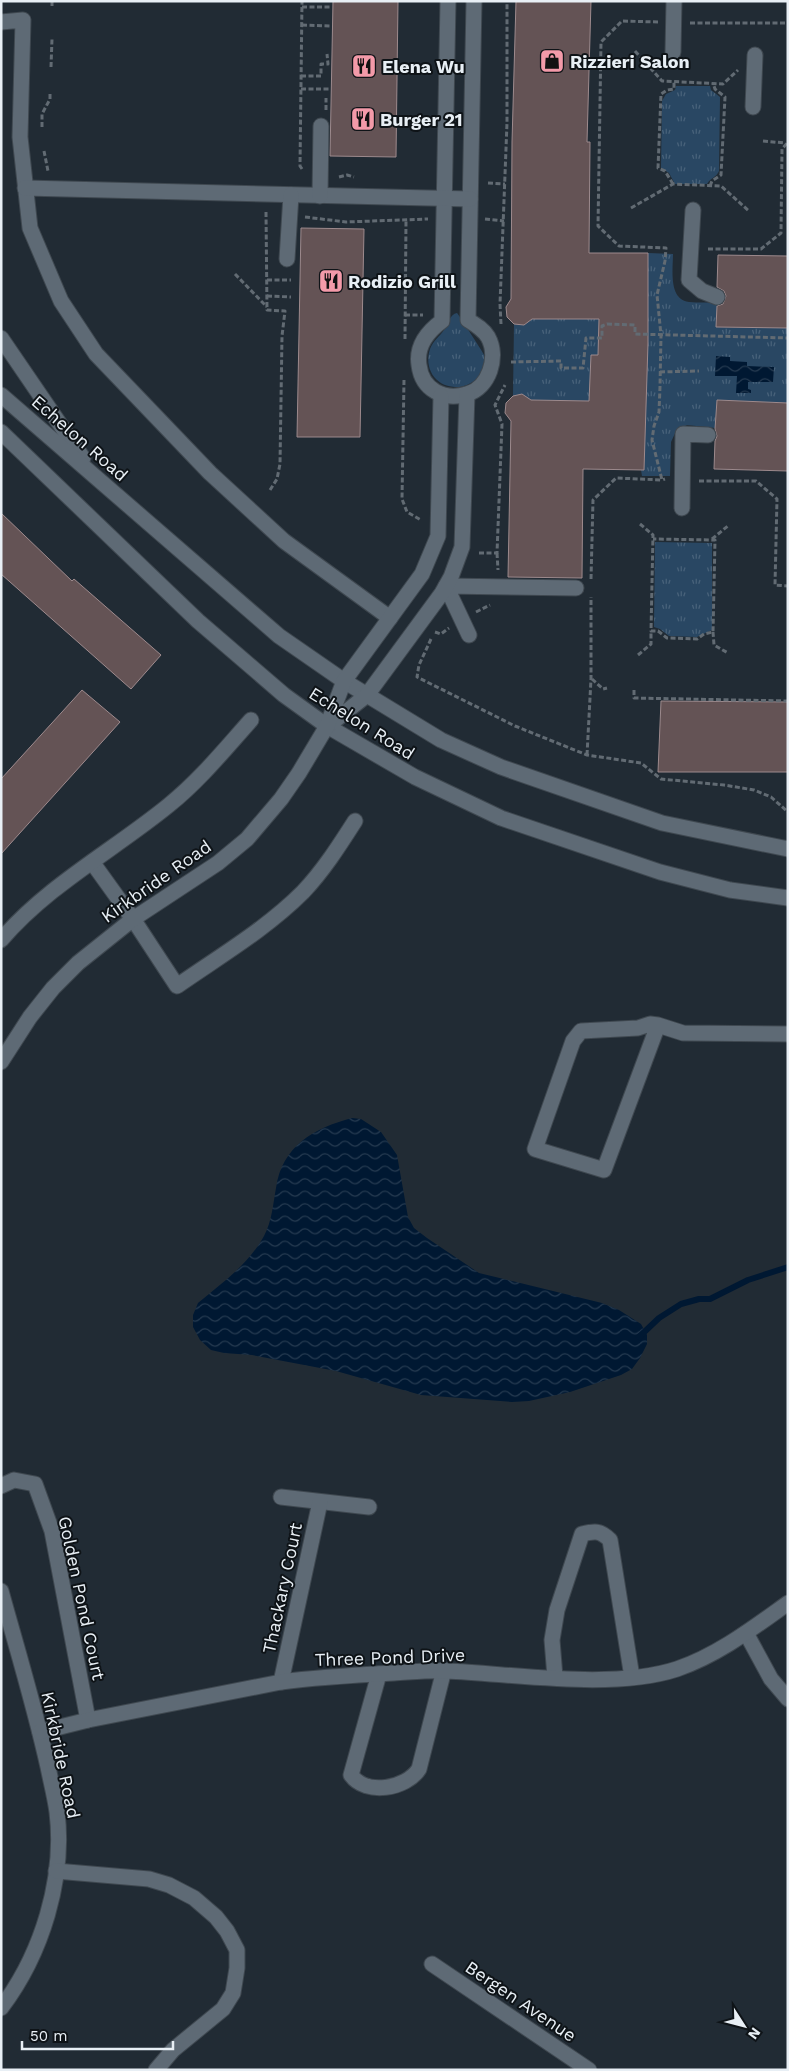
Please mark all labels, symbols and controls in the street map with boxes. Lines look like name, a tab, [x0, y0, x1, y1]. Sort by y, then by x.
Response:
shop icon: Rizzieri Salon	[539, 48, 565, 74]
place label: Rizzieri Salon	[570, 51, 690, 72]
restaurant icon: Elena Wu	[351, 53, 377, 79]
place label: Elena Wu	[382, 56, 465, 77]
restaurant icon: Burger 21	[350, 106, 376, 132]
place label: Burger 21	[380, 109, 463, 130]
restaurant icon: Rodizio Grill	[318, 268, 344, 294]
place label: Rodizio Grill	[348, 271, 456, 292]
street label: Echelon Road	[28, 391, 132, 485]
street label: Echelon Road	[305, 682, 419, 764]
street label: Kirkbride Road	[97, 835, 215, 927]
street label: Golden Pond Court	[54, 1514, 110, 1682]
street label: Thackary Court	[258, 1520, 306, 1655]
street label: Three Pond Drive	[314, 1644, 466, 1670]
street label: Kirkbride Road	[37, 1690, 85, 1820]
street label: Bergen Avenue	[462, 1956, 580, 2046]
north arrow	[719, 2001, 769, 2051]
scale bar	[22, 2018, 174, 2050]
text: N	[745, 2025, 764, 2043]
text: 50 m	[30, 2027, 67, 2045]

